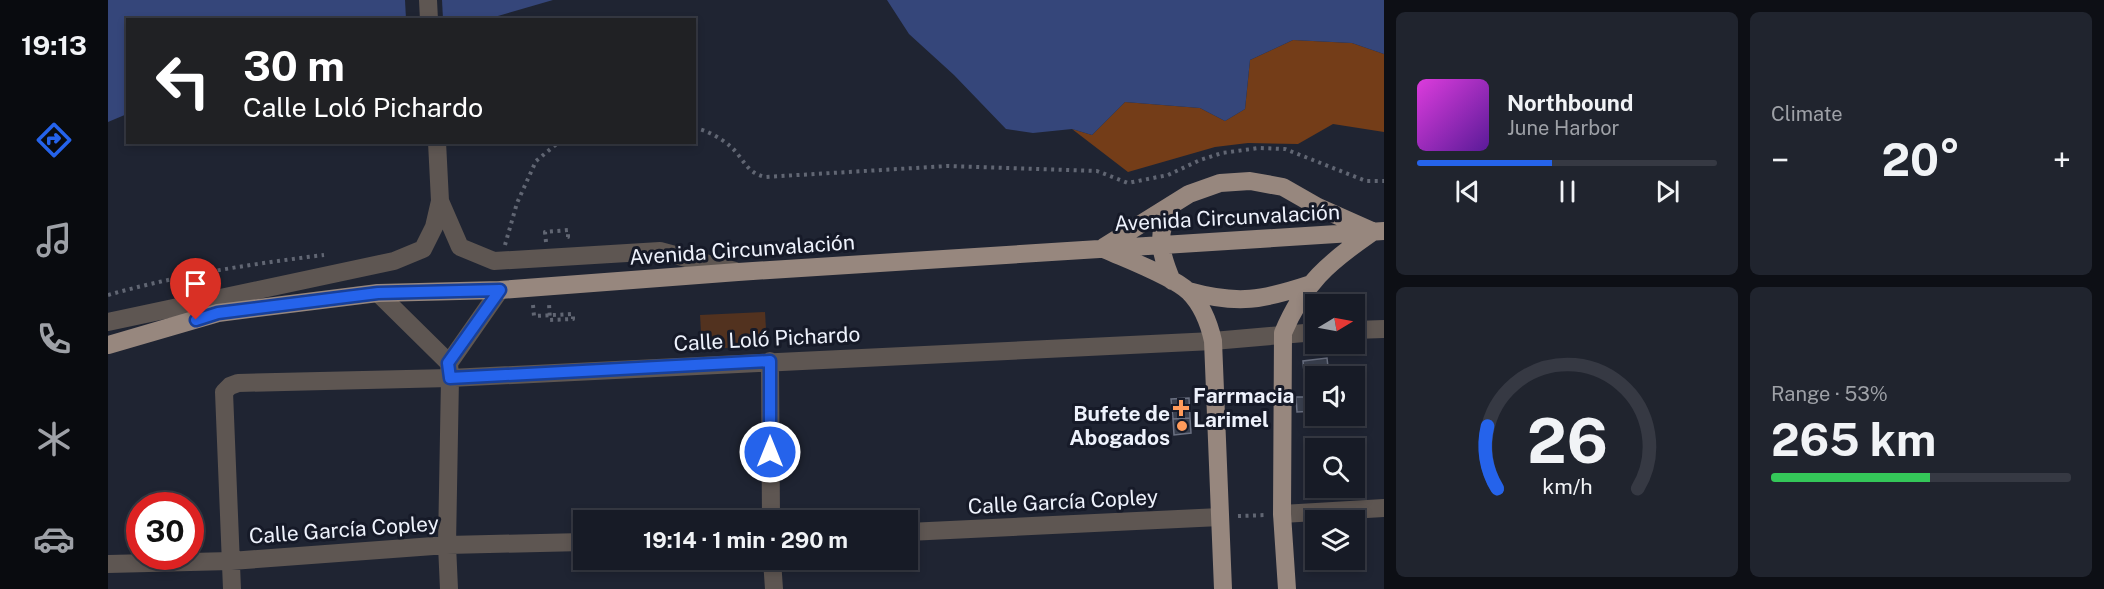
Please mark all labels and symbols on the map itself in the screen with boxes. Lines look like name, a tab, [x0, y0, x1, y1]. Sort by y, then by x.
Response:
street label: Avenida Circunvalación	[1113, 199, 1341, 236]
street label: Avenida Circunvalación	[628, 229, 856, 270]
pin	[170, 258, 221, 320]
north arrow	[1305, 294, 1365, 354]
street label: Calle Loló Pichardo	[673, 321, 861, 356]
place label: Farrmacia Larimel	[1193, 383, 1294, 432]
place label: Bufete de Abogados	[1069, 401, 1170, 450]
marker: Farrmacia Larimel	[1174, 401, 1188, 415]
marker: Bufete de Abogados	[1175, 419, 1189, 433]
position arrow	[738, 420, 802, 484]
street label: Calle García Copley	[967, 484, 1159, 519]
speed limit sign: 30	[126, 492, 204, 570]
street label: Calle García Copley	[248, 510, 440, 549]

